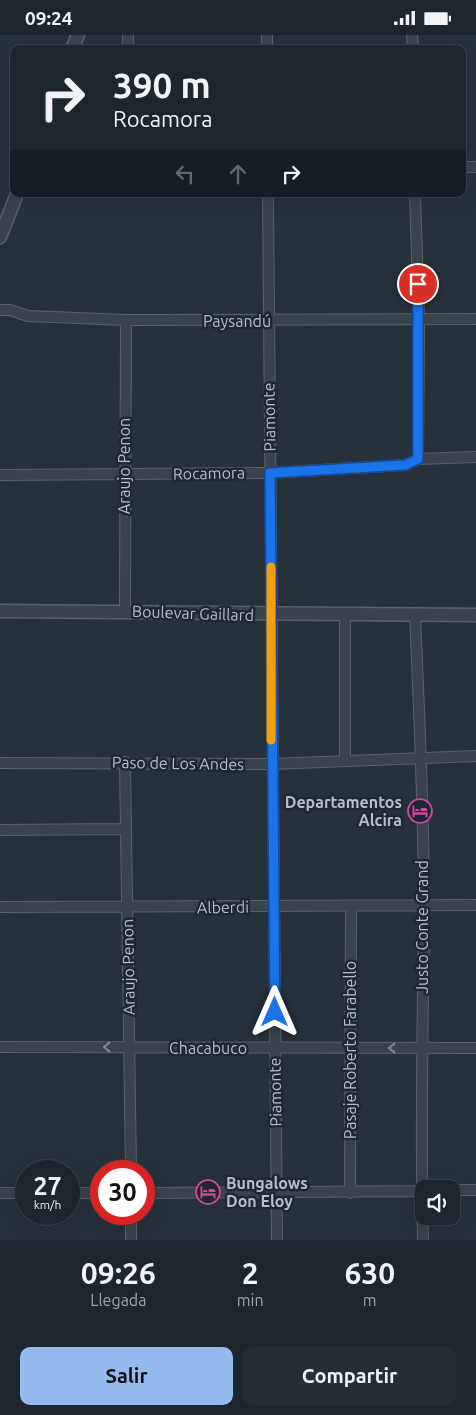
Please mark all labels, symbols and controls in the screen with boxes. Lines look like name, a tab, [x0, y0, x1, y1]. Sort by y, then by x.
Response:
text: 09:24	[25, 7, 73, 29]
icon: right	[30, 65, 95, 130]
text: 390 m	[113, 65, 211, 105]
text: Rocamora	[113, 106, 212, 131]
icon: left	[171, 160, 199, 188]
icon: ahead	[224, 160, 252, 188]
icon: right	[277, 160, 305, 188]
pin	[397, 263, 439, 305]
icon: arrive	[404, 270, 432, 298]
street label: Paysandú	[203, 312, 271, 330]
street label: Piamonte	[259, 382, 279, 452]
street label: Araujo Penon	[115, 418, 133, 514]
street label: Rocamora	[173, 463, 245, 483]
street label: Boulevar Gaillard	[132, 602, 254, 624]
street label: Paso de Los Andes	[112, 753, 244, 773]
place label: Departamentos Alcira	[285, 793, 402, 829]
hotel icon: Departamentos Alcira	[407, 798, 433, 824]
street label: Justo Conte Grand	[413, 860, 431, 994]
street label: Alberdi	[197, 898, 249, 916]
street label: Araujo Penon	[118, 919, 138, 1015]
street label: Pasaje Roberto Farabello	[341, 961, 359, 1139]
position arrow	[248, 985, 300, 1037]
street label: Chacabuco	[169, 1039, 247, 1057]
one-way arrow	[103, 1042, 111, 1052]
one-way arrow	[388, 1043, 396, 1053]
street label: Piamonte	[265, 1057, 285, 1127]
speed limit sign: 30	[90, 1160, 155, 1225]
text: 27	[33, 1172, 62, 1200]
place label: Bungalows Don Eloy	[226, 1174, 308, 1210]
hotel icon: Bungalows Don Eloy	[195, 1179, 221, 1205]
map controls	[415, 1180, 460, 1225]
button: sound	[415, 1180, 460, 1225]
text: km/h	[34, 1198, 61, 1211]
text: 09:26	[81, 1256, 156, 1290]
text: 2	[242, 1256, 259, 1290]
text: 630	[344, 1256, 395, 1290]
text: Llegada	[90, 1291, 146, 1309]
text: min	[237, 1291, 264, 1309]
text: m	[363, 1291, 377, 1309]
button: Salir	[20, 1347, 233, 1405]
button: Compartir	[243, 1347, 456, 1405]

